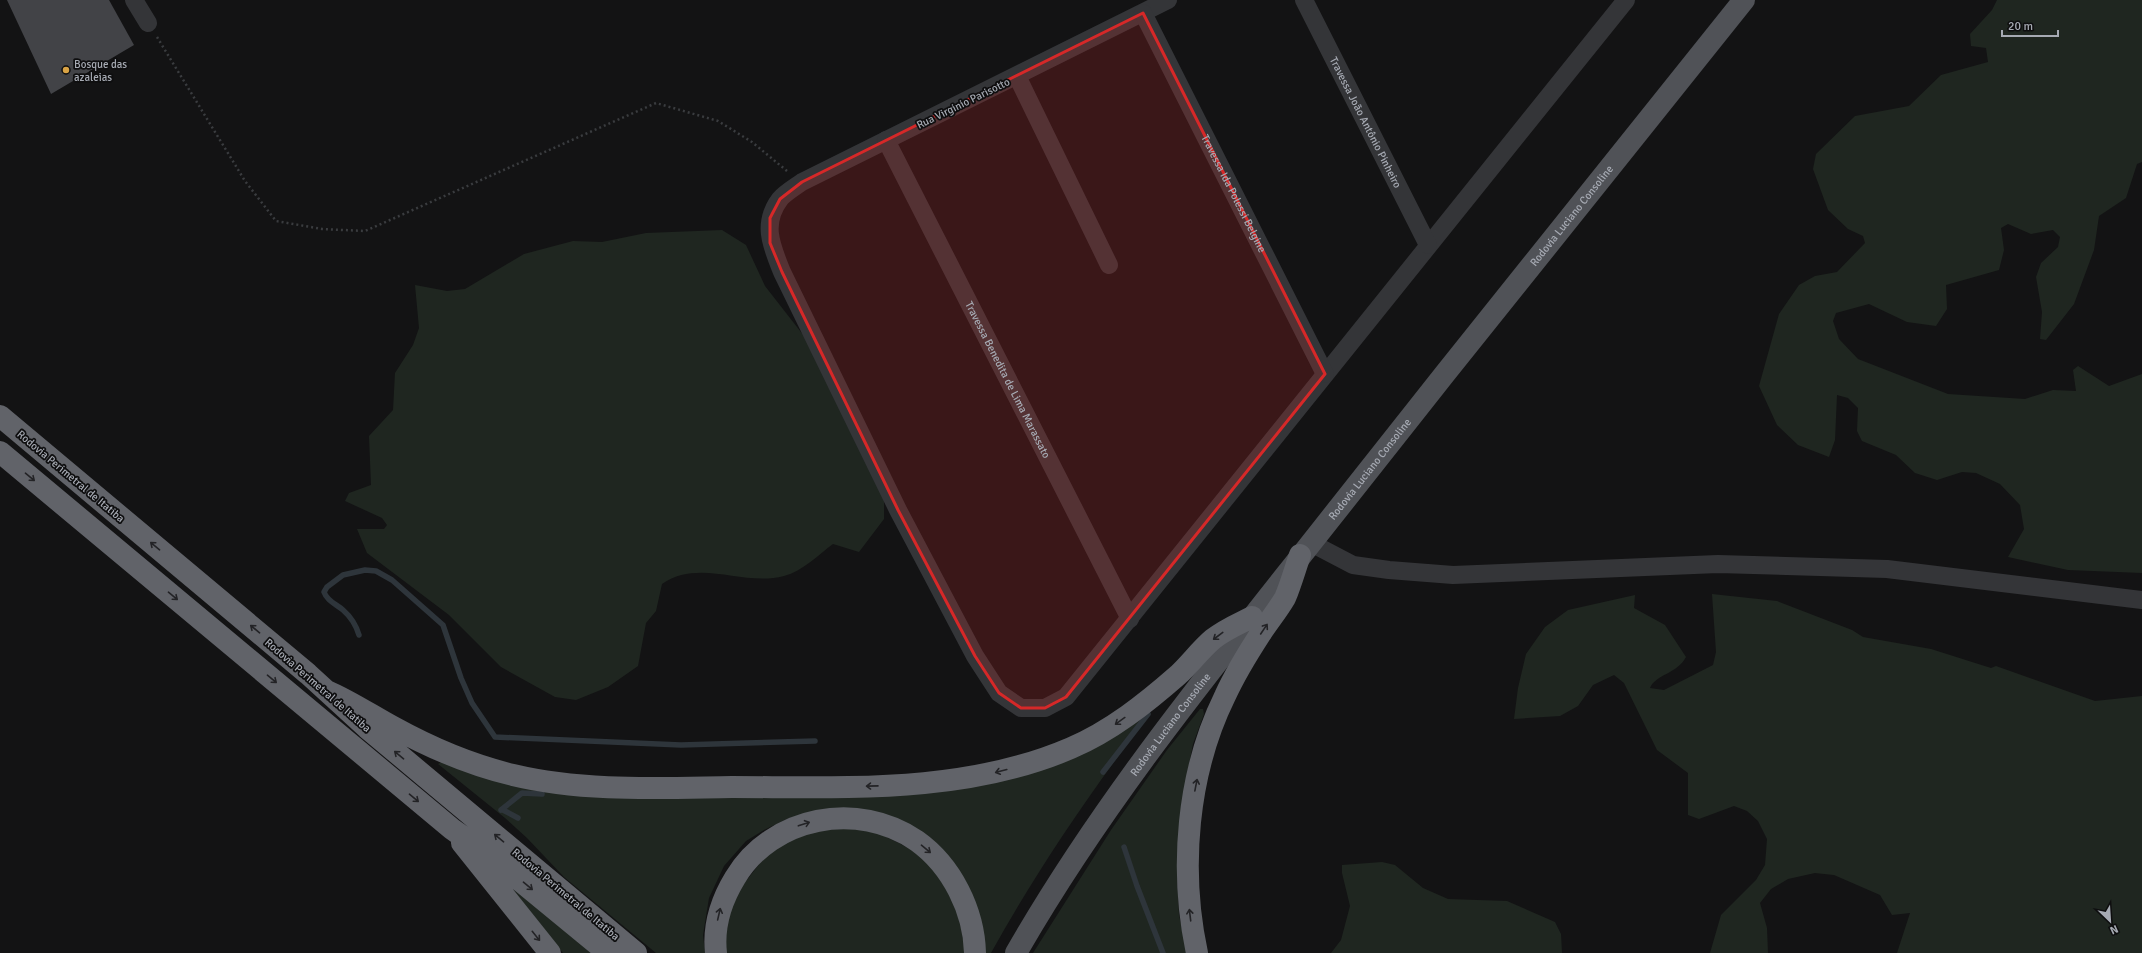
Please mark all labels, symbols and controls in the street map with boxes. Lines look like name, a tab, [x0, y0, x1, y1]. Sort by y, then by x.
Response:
scale bar	[2002, 12, 2058, 38]
text: 20 m	[2008, 19, 2033, 34]
street label: Travessa João Antônio Pinheiro	[1327, 55, 1404, 191]
place label: Bosque das azaleias	[74, 58, 127, 84]
marker: Bosque das azaleias	[61, 65, 71, 75]
street label: Rua Virginio Parisotto	[915, 75, 1012, 132]
street label: Travessa Ida Polessi Belgine	[1198, 132, 1269, 255]
street label: Rodovia Luciano Consoline	[1527, 163, 1616, 269]
street label: Travessa Benedita de Lima Marassato	[962, 299, 1053, 461]
street label: Rodovia Luciano Consoline	[1326, 416, 1414, 523]
street label: Rodovia Perimetral de Itatiba	[14, 428, 127, 525]
one-way arrow	[25, 472, 35, 481]
one-way arrow	[150, 541, 160, 550]
one-way arrow	[167, 592, 178, 601]
one-way arrow	[1260, 623, 1268, 634]
one-way arrow	[249, 625, 260, 634]
one-way arrow	[1212, 632, 1223, 640]
street label: Rodovia Perimetral de Itatiba	[262, 636, 374, 735]
street label: Rodovia Luciano Consoline	[1128, 670, 1213, 779]
one-way arrow	[266, 674, 277, 683]
one-way arrow	[1114, 717, 1125, 725]
one-way arrow	[394, 751, 404, 760]
one-way arrow	[995, 768, 1008, 775]
one-way arrow	[1193, 779, 1201, 792]
one-way arrow	[866, 782, 879, 790]
one-way arrow	[409, 794, 420, 803]
one-way arrow	[798, 820, 811, 827]
one-way arrow	[494, 833, 505, 842]
one-way arrow	[921, 844, 932, 853]
street label: Rodovia Perimetral de Itatiba	[509, 846, 622, 943]
one-way arrow	[522, 881, 533, 890]
north arrow	[2090, 901, 2130, 941]
one-way arrow	[716, 908, 723, 921]
one-way arrow	[1186, 909, 1194, 922]
text: N	[2108, 922, 2120, 937]
one-way arrow	[532, 931, 541, 942]

